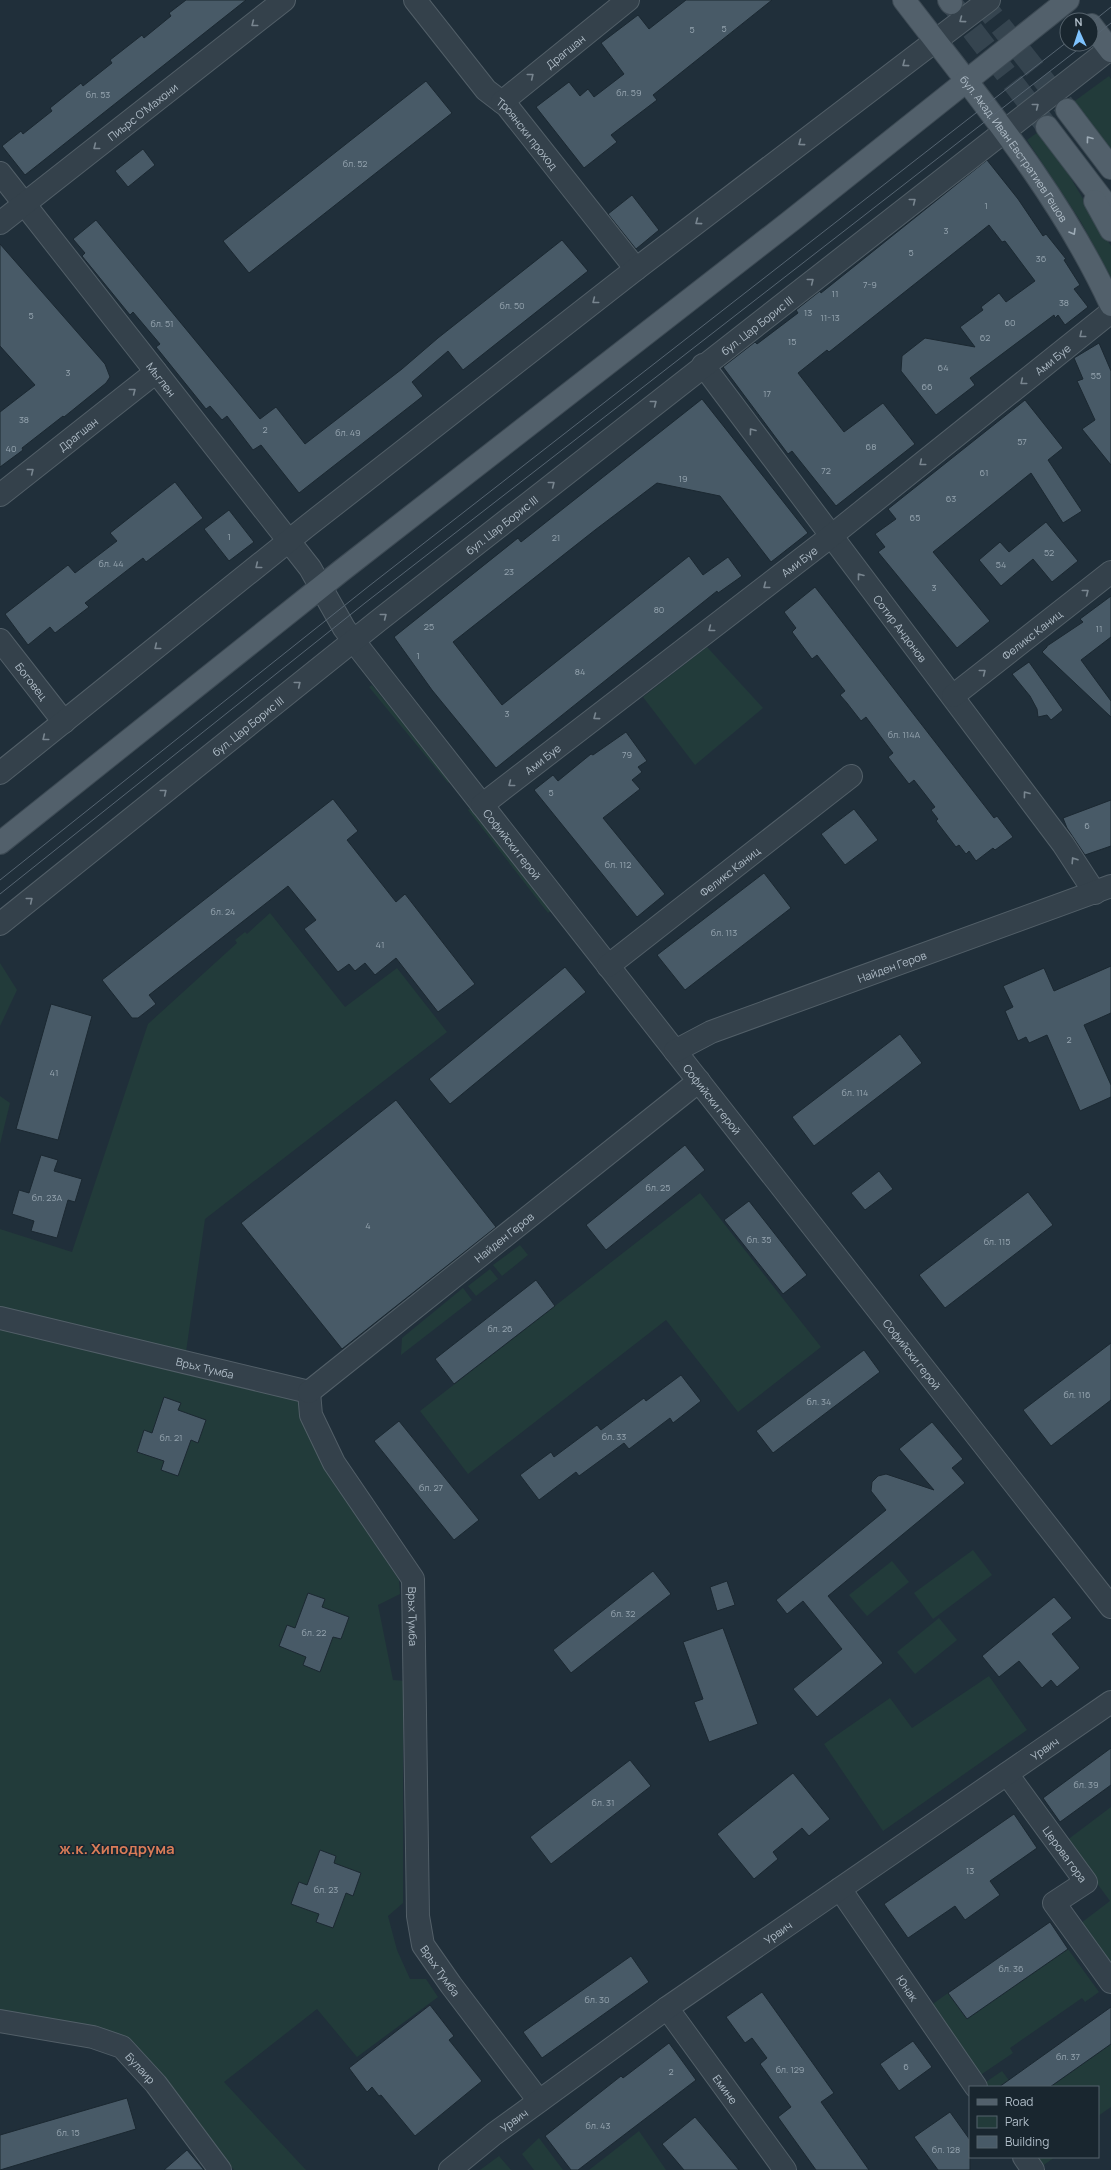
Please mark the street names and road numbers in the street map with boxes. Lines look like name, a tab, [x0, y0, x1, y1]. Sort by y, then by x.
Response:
street label: Драгшан	[542, 30, 588, 72]
street label: бул. Акад. Иван Евстратиев Гешов	[957, 72, 1072, 224]
street label: Пиърс О'Махони	[104, 79, 181, 143]
street label: Троянски проход	[494, 93, 562, 173]
street label: бул. Цар Борис III	[717, 292, 796, 358]
street label: Ами Буе	[1031, 340, 1074, 378]
street label: Мъглен	[144, 359, 180, 399]
street label: Драгшан	[55, 413, 101, 454]
street label: бул. Цар Борис III	[462, 492, 541, 558]
street label: Ами Буе	[778, 542, 821, 580]
street label: Сотир Андонов	[871, 591, 931, 665]
street label: Феликс Каниц	[998, 606, 1065, 663]
street label: Боговец	[13, 659, 52, 703]
street label: бул. Цар Борис III	[208, 692, 286, 759]
street label: Ами Буе	[521, 740, 564, 777]
street label: Софийски герой	[480, 805, 545, 882]
street label: Феликс Каниц	[696, 843, 763, 899]
street label: Найден Геров	[855, 947, 928, 985]
street label: Софийски герой	[680, 1060, 745, 1137]
street label: Найден Геров	[471, 1208, 537, 1265]
street label: Софийски герой	[880, 1315, 945, 1392]
street label: Връх Тумба	[175, 1353, 236, 1381]
street label: Връх Тумба	[406, 1587, 421, 1646]
street label: Урвич	[1027, 1733, 1061, 1763]
street label: Церова гора	[1040, 1823, 1091, 1885]
street label: Урвич	[760, 1917, 795, 1947]
street label: Връх Тумба	[418, 1942, 464, 1999]
street label: Юнак	[894, 1972, 922, 2004]
street label: Булаир	[123, 2049, 159, 2087]
street label: Емине	[710, 2071, 742, 2107]
street label: Урвич	[497, 2105, 531, 2135]

